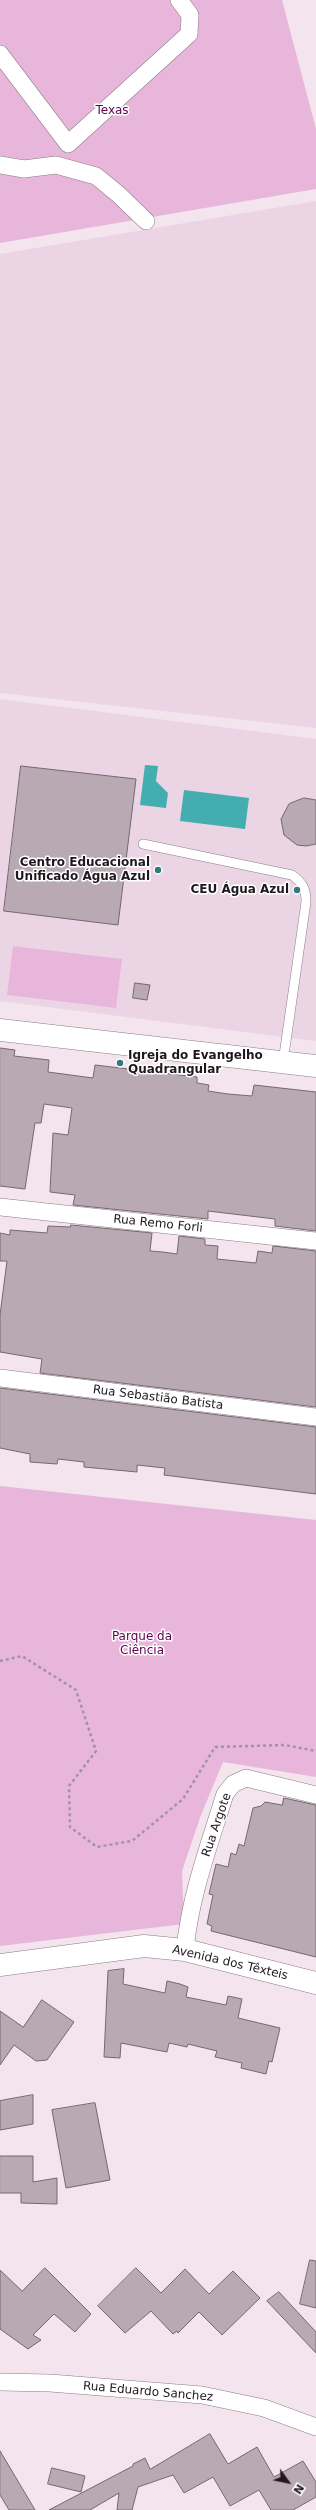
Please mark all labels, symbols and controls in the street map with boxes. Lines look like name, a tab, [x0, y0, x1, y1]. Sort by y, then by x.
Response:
park label: Texas	[95, 104, 129, 118]
place label: Centro Educacional Unificado Água Azul	[15, 856, 150, 884]
marker: Centro Educacional Unificado Água Azul	[153, 865, 163, 875]
place label: CEU Água Azul	[190, 883, 289, 897]
marker: CEU Água Azul	[292, 885, 302, 895]
place label: Igreja do Evangelho Quadrangular	[128, 1049, 263, 1077]
marker: Igreja do Evangelho Quadrangular	[115, 1058, 125, 1068]
street label: Rua Remo Forli	[112, 1212, 204, 1236]
street label: Rua Sebastião Batista	[92, 1383, 224, 1413]
park label: Parque da Ciência	[112, 1630, 172, 1658]
street label: Rua Argote	[199, 1791, 235, 1859]
street label: Avenida dos Têxteis	[171, 1943, 289, 1983]
street label: Rua Eduardo Sanchez	[82, 2379, 214, 2405]
north arrow	[268, 2462, 308, 2502]
text: N	[291, 2481, 306, 2496]

